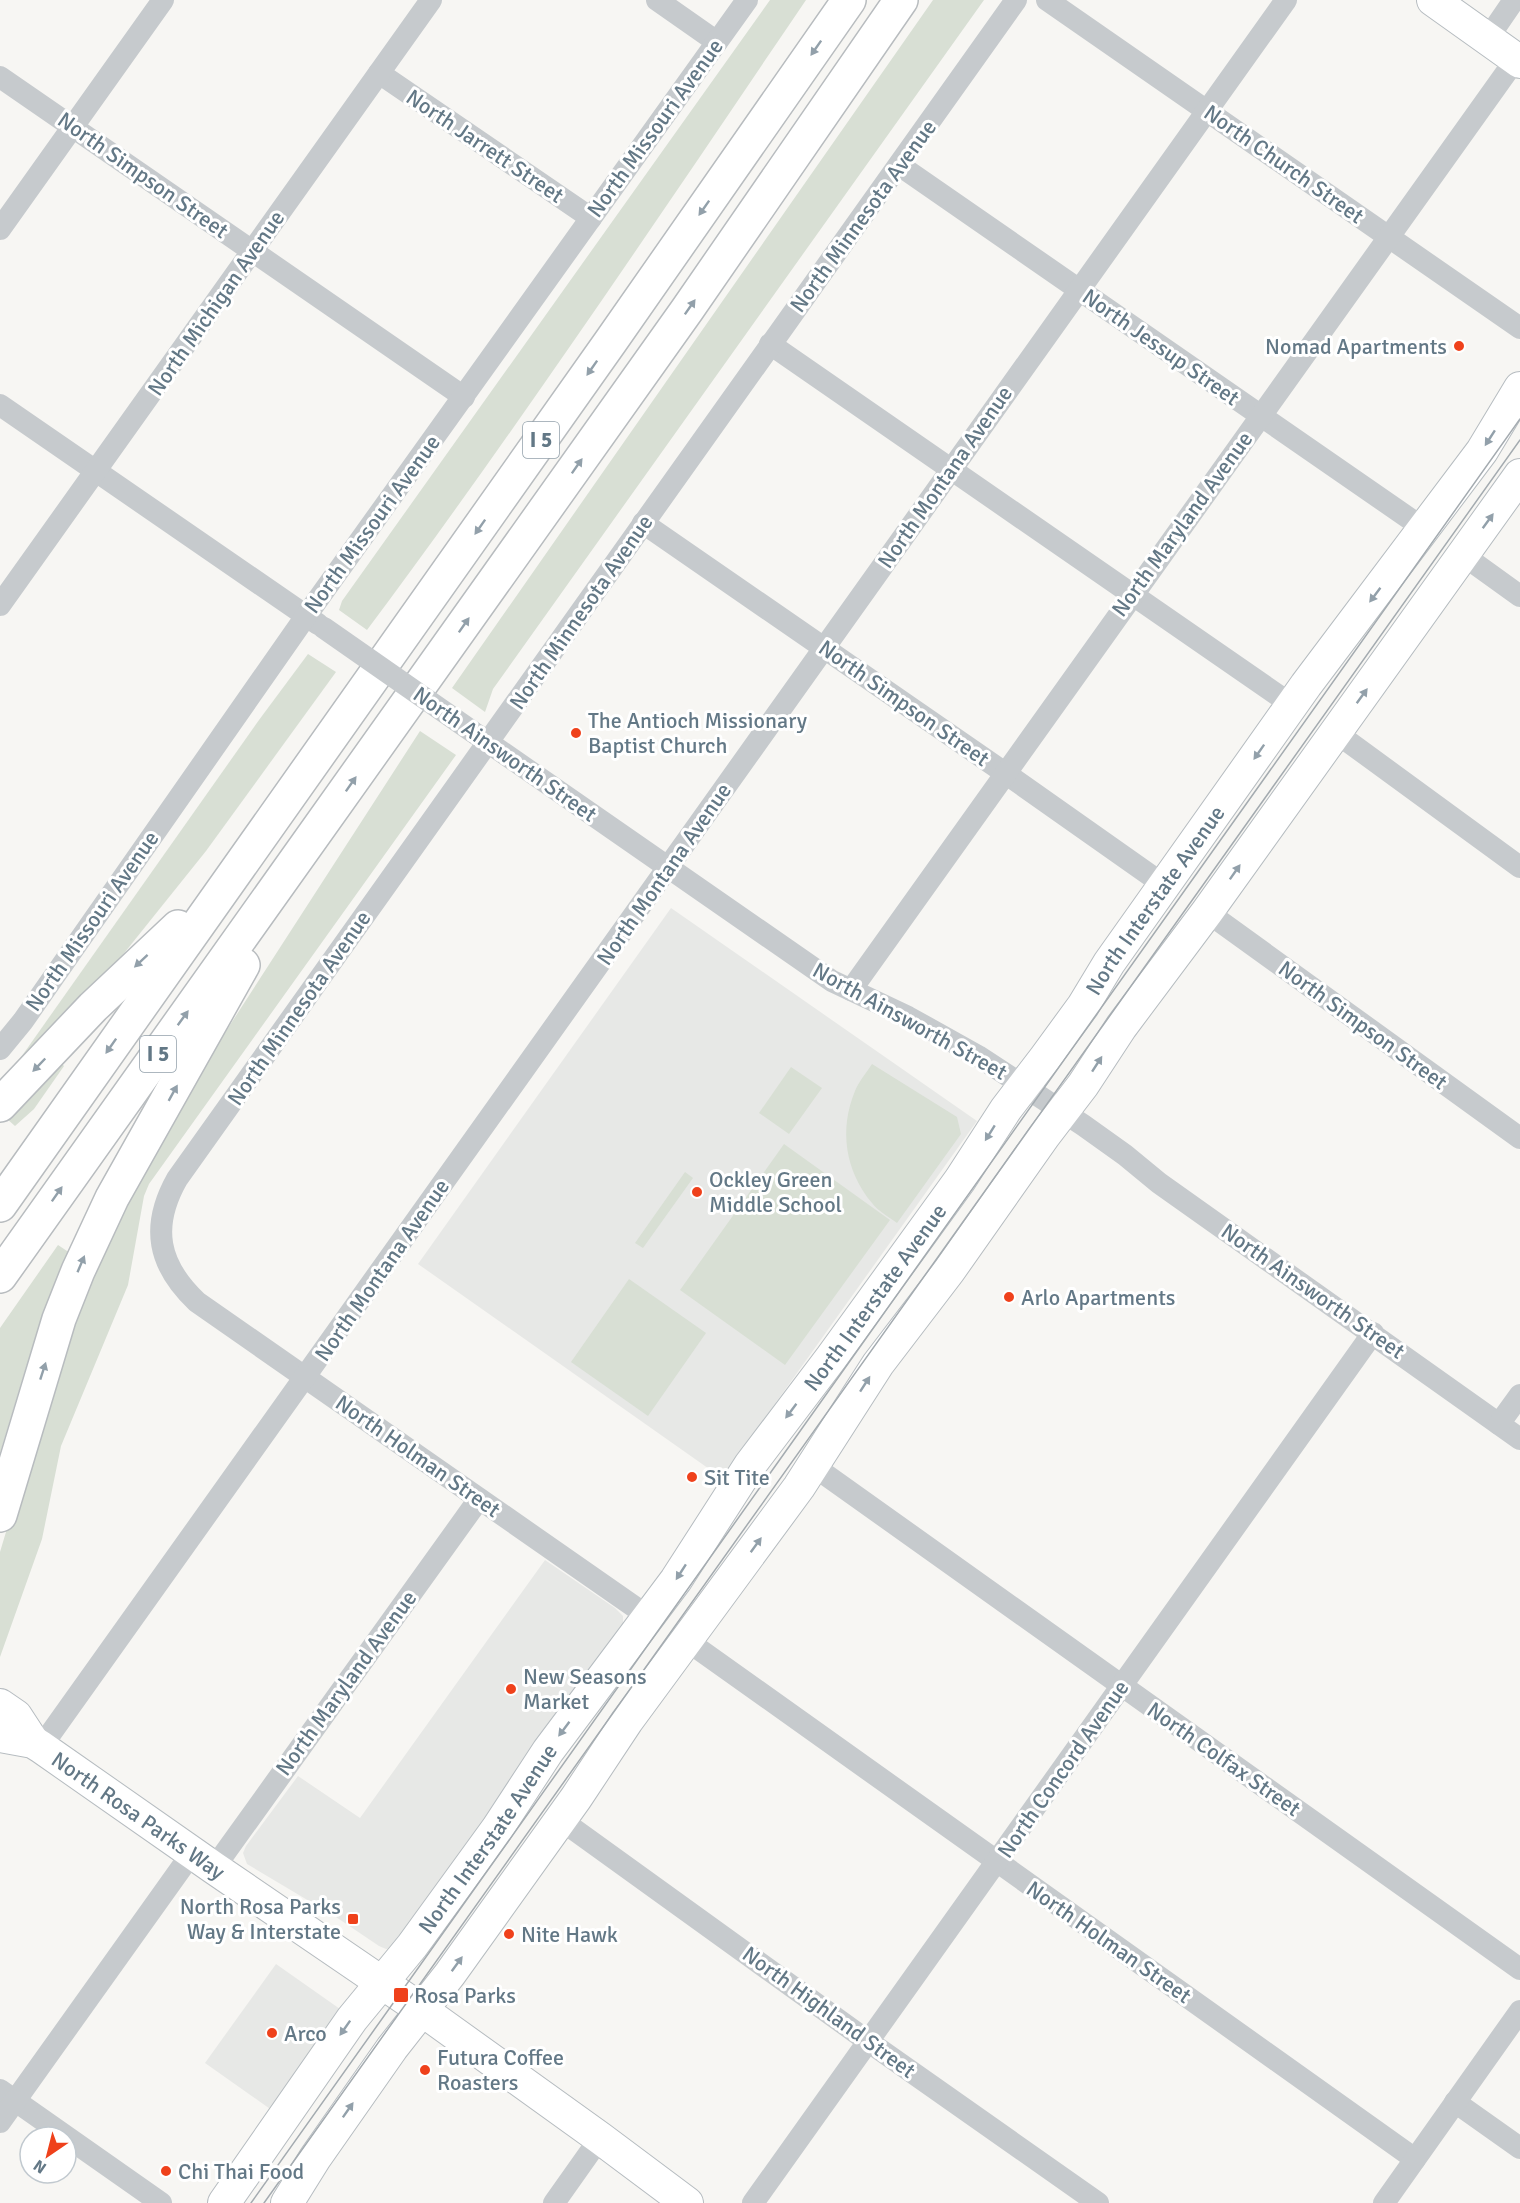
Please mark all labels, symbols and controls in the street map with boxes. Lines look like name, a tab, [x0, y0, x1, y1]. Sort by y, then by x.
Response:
street label: North Missouri Avenue	[581, 33, 729, 223]
one-way arrow	[811, 40, 822, 56]
street label: North Jarrett Street	[401, 83, 569, 209]
street label: North Church Street	[1199, 99, 1369, 229]
street label: North Simpson Street	[52, 106, 234, 244]
street label: North Minnesota Avenue	[784, 114, 942, 318]
one-way arrow	[698, 199, 710, 215]
street label: North Michigan Avenue	[142, 205, 290, 401]
street label: North Jessup Street	[1077, 283, 1245, 411]
one-way arrow	[684, 300, 696, 316]
place label: Nomad Apartments	[1265, 333, 1447, 360]
marker: Nomad Apartments	[1452, 339, 1466, 353]
one-way arrow	[586, 359, 598, 375]
street label: North Montana Avenue	[872, 381, 1018, 573]
road number: I 5	[523, 422, 559, 458]
street label: North Maryland Avenue	[1106, 426, 1258, 622]
street label: North Missouri Avenue	[298, 429, 446, 619]
one-way arrow	[1485, 430, 1496, 446]
one-way arrow	[571, 459, 583, 475]
street label: North Minnesota Avenue	[504, 509, 658, 715]
one-way arrow	[1482, 513, 1494, 529]
one-way arrow	[475, 519, 486, 535]
one-way arrow	[1368, 587, 1381, 603]
one-way arrow	[458, 618, 470, 634]
street label: North Simpson Street	[813, 634, 995, 772]
street label: North Ainsworth Street	[408, 680, 602, 828]
one-way arrow	[1356, 689, 1368, 705]
place label: The Antioch Missionary Baptist Church	[588, 707, 808, 759]
marker: The Antioch Missionary Baptist Church	[569, 726, 583, 740]
one-way arrow	[1253, 743, 1265, 759]
one-way arrow	[345, 777, 357, 793]
street label: North Montana Avenue	[591, 778, 737, 970]
street label: North Interstate Avenue	[1079, 800, 1230, 1000]
street label: North Missouri Avenue	[20, 826, 164, 1016]
one-way arrow	[1229, 864, 1241, 879]
street label: North Minnesota Avenue	[222, 905, 376, 1111]
one-way arrow	[135, 954, 149, 968]
street label: North Simpson Street	[1273, 955, 1453, 1095]
street label: North Ainsworth Street	[808, 956, 1012, 1086]
one-way arrow	[177, 1011, 189, 1027]
road number: I 5	[140, 1036, 176, 1072]
one-way arrow	[105, 1037, 117, 1053]
one-way arrow	[1091, 1056, 1102, 1072]
one-way arrow	[32, 1058, 46, 1073]
one-way arrow	[168, 1084, 178, 1101]
one-way arrow	[984, 1125, 995, 1142]
place label: Ockley Green Middle School	[709, 1166, 842, 1218]
street label: North Montana Avenue	[309, 1174, 455, 1366]
marker: Ockley Green Middle School	[690, 1185, 704, 1199]
one-way arrow	[51, 1186, 62, 1202]
street label: North Interstate Avenue	[798, 1198, 952, 1396]
street label: North Ainsworth Street	[1216, 1217, 1410, 1365]
one-way arrow	[76, 1256, 85, 1273]
place label: Arlo Apartments	[1021, 1284, 1175, 1311]
marker: Arlo Apartments	[1002, 1290, 1016, 1304]
one-way arrow	[39, 1362, 48, 1380]
one-way arrow	[860, 1376, 871, 1392]
street label: North Holman Street	[330, 1389, 506, 1523]
one-way arrow	[785, 1404, 797, 1419]
place label: Sit Tite	[704, 1464, 770, 1491]
marker: Sit Tite	[685, 1470, 699, 1484]
one-way arrow	[749, 1538, 761, 1553]
one-way arrow	[675, 1564, 686, 1581]
street label: North Maryland Avenue	[270, 1585, 422, 1781]
place label: New Seasons Market	[523, 1663, 647, 1715]
street label: North Concord Avenue	[991, 1675, 1135, 1863]
marker: New Seasons Market	[504, 1682, 518, 1696]
street label: North Colfax Street	[1142, 1696, 1306, 1822]
one-way arrow	[559, 1721, 571, 1736]
street label: North Interstate Avenue	[412, 1738, 562, 1939]
street label: North Rosa Parks Way	[47, 1745, 231, 1886]
street label: North Holman Street	[1021, 1875, 1197, 2009]
place label: North Rosa Parks Way & Interstate	[180, 1893, 341, 1945]
marker: North Rosa Parks Way & Interstate	[346, 1912, 360, 1926]
place label: Nite Hawk	[521, 1921, 618, 1948]
marker: Nite Hawk	[502, 1927, 516, 1941]
street label: North Highland Street	[737, 1940, 921, 2084]
one-way arrow	[451, 1956, 463, 1972]
place label: Rosa Parks	[414, 1982, 516, 2009]
marker: Rosa Parks	[392, 1986, 410, 2004]
place label: Arco	[284, 2020, 327, 2047]
one-way arrow	[339, 2020, 351, 2036]
marker: Arco	[265, 2026, 279, 2040]
place label: Futura Coffee Roasters	[437, 2044, 564, 2096]
marker: Futura Coffee Roasters	[418, 2063, 432, 2077]
one-way arrow	[342, 2103, 354, 2119]
north arrow	[18, 2125, 78, 2185]
text: N	[30, 2155, 50, 2178]
place label: Chi Thai Food	[178, 2158, 304, 2185]
marker: Chi Thai Food	[159, 2164, 173, 2178]

